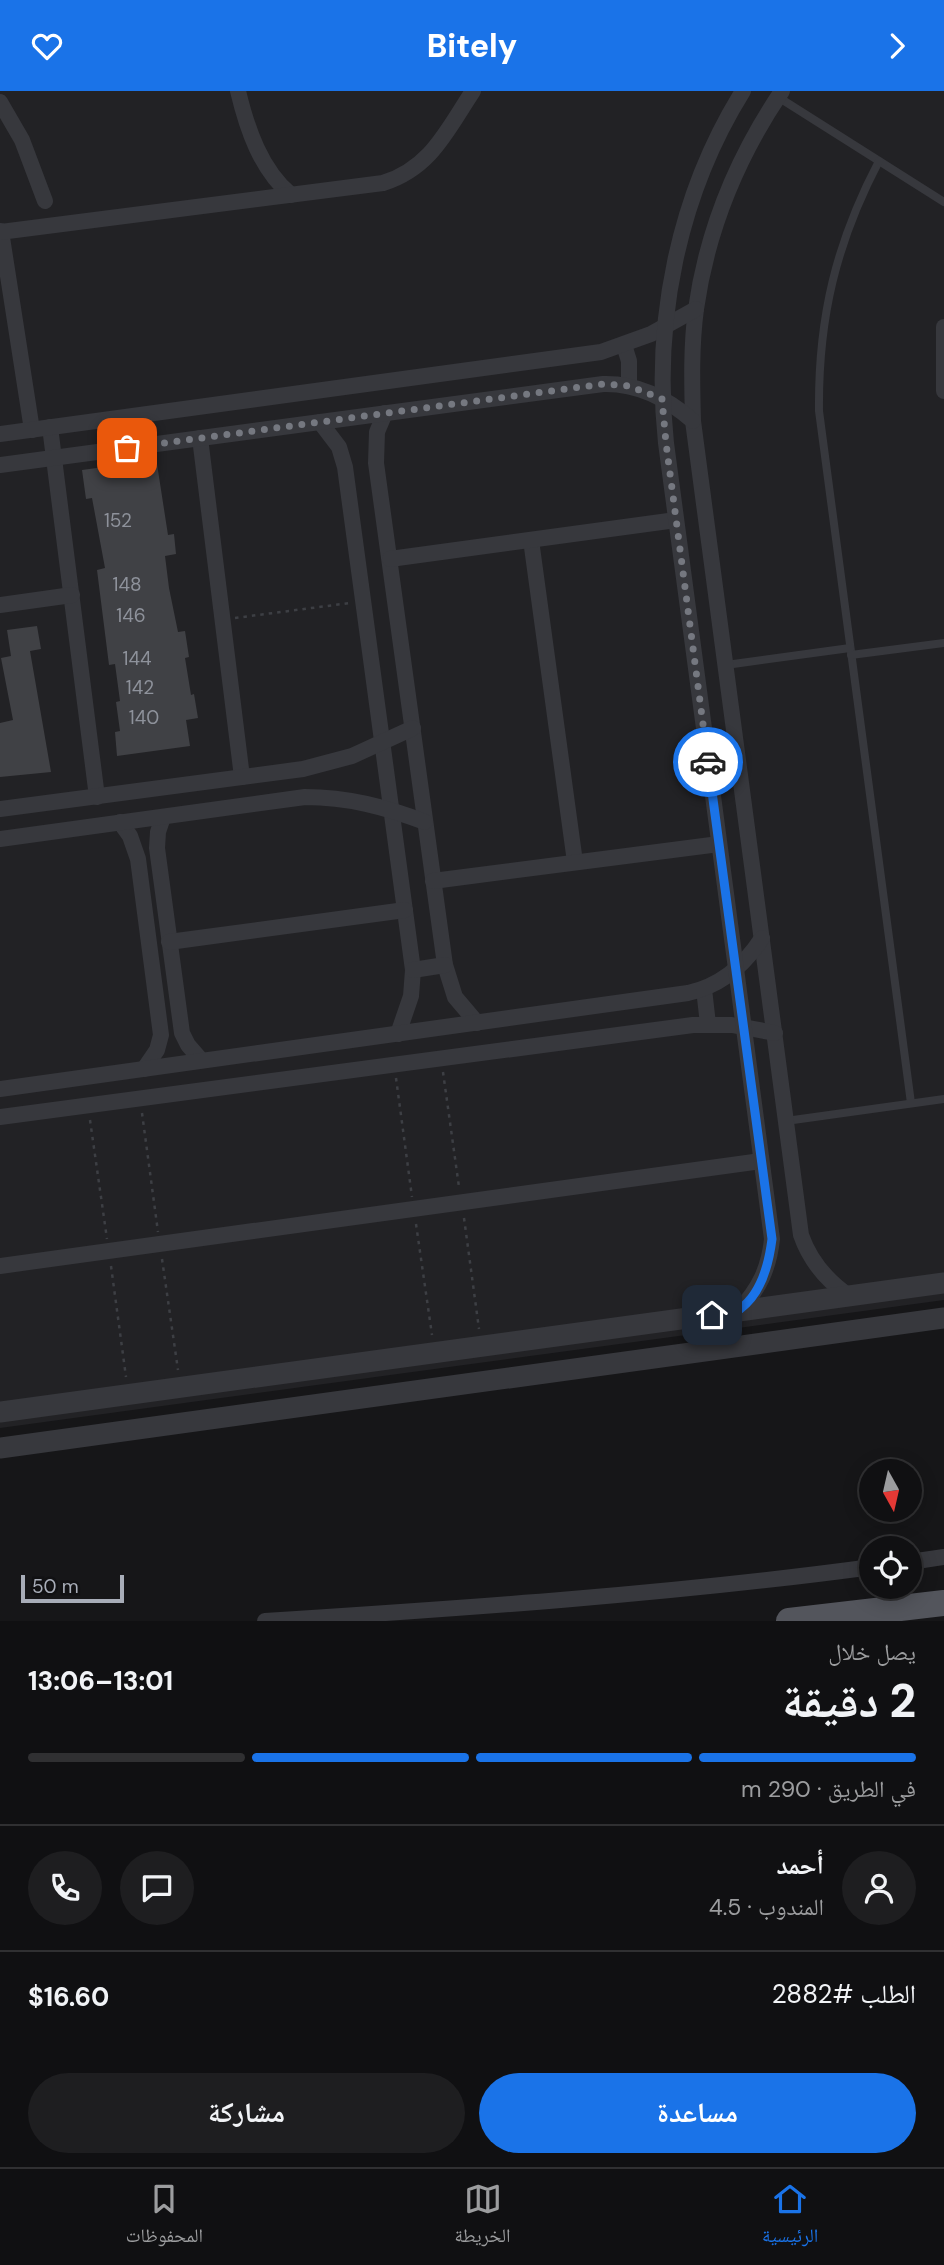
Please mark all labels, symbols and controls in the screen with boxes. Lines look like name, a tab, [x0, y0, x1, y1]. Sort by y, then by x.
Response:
text: Bitely	[427, 25, 517, 67]
icon: heart	[28, 27, 66, 65]
icon: forward	[878, 27, 916, 65]
pin	[97, 418, 157, 478]
icon: bag	[108, 429, 146, 467]
house number: 152	[104, 508, 132, 533]
house number: 148	[112, 572, 142, 597]
house number: 146	[116, 603, 146, 628]
house number: 144	[123, 646, 152, 671]
house number: 142	[126, 675, 154, 700]
house number: 140	[129, 705, 159, 730]
courier	[673, 727, 743, 797]
icon: car	[689, 743, 727, 781]
pin	[682, 1285, 742, 1345]
icon: home	[693, 1296, 731, 1334]
north arrow	[859, 1459, 922, 1523]
map controls	[859, 1459, 922, 1599]
button: locate	[859, 1536, 922, 1599]
scale bar	[21, 1572, 124, 1604]
text: 50 m	[32, 1574, 79, 1599]
text: يصل خلال	[828, 1637, 916, 1667]
text: 13:01–13:06	[28, 1664, 173, 1698]
text: 2 دقيقة	[782, 1671, 916, 1731]
text: في الطريق · 290 m	[741, 1774, 916, 1804]
text: أحمد	[776, 1848, 824, 1882]
button: phone	[28, 1851, 102, 1925]
button: chat	[120, 1851, 194, 1925]
button: person	[842, 1851, 916, 1925]
text: المندوب · 4.5	[709, 1892, 824, 1922]
text: الطلب #2882	[772, 1977, 916, 2011]
text: $16.60	[28, 1980, 109, 2014]
button: مشاركة	[28, 2073, 465, 2153]
button: مساعدة	[479, 2073, 916, 2153]
tab: المحفوظات	[126, 2180, 203, 2254]
tab: الخريطة	[455, 2180, 510, 2254]
tab: الرئيسية	[762, 2180, 818, 2254]

